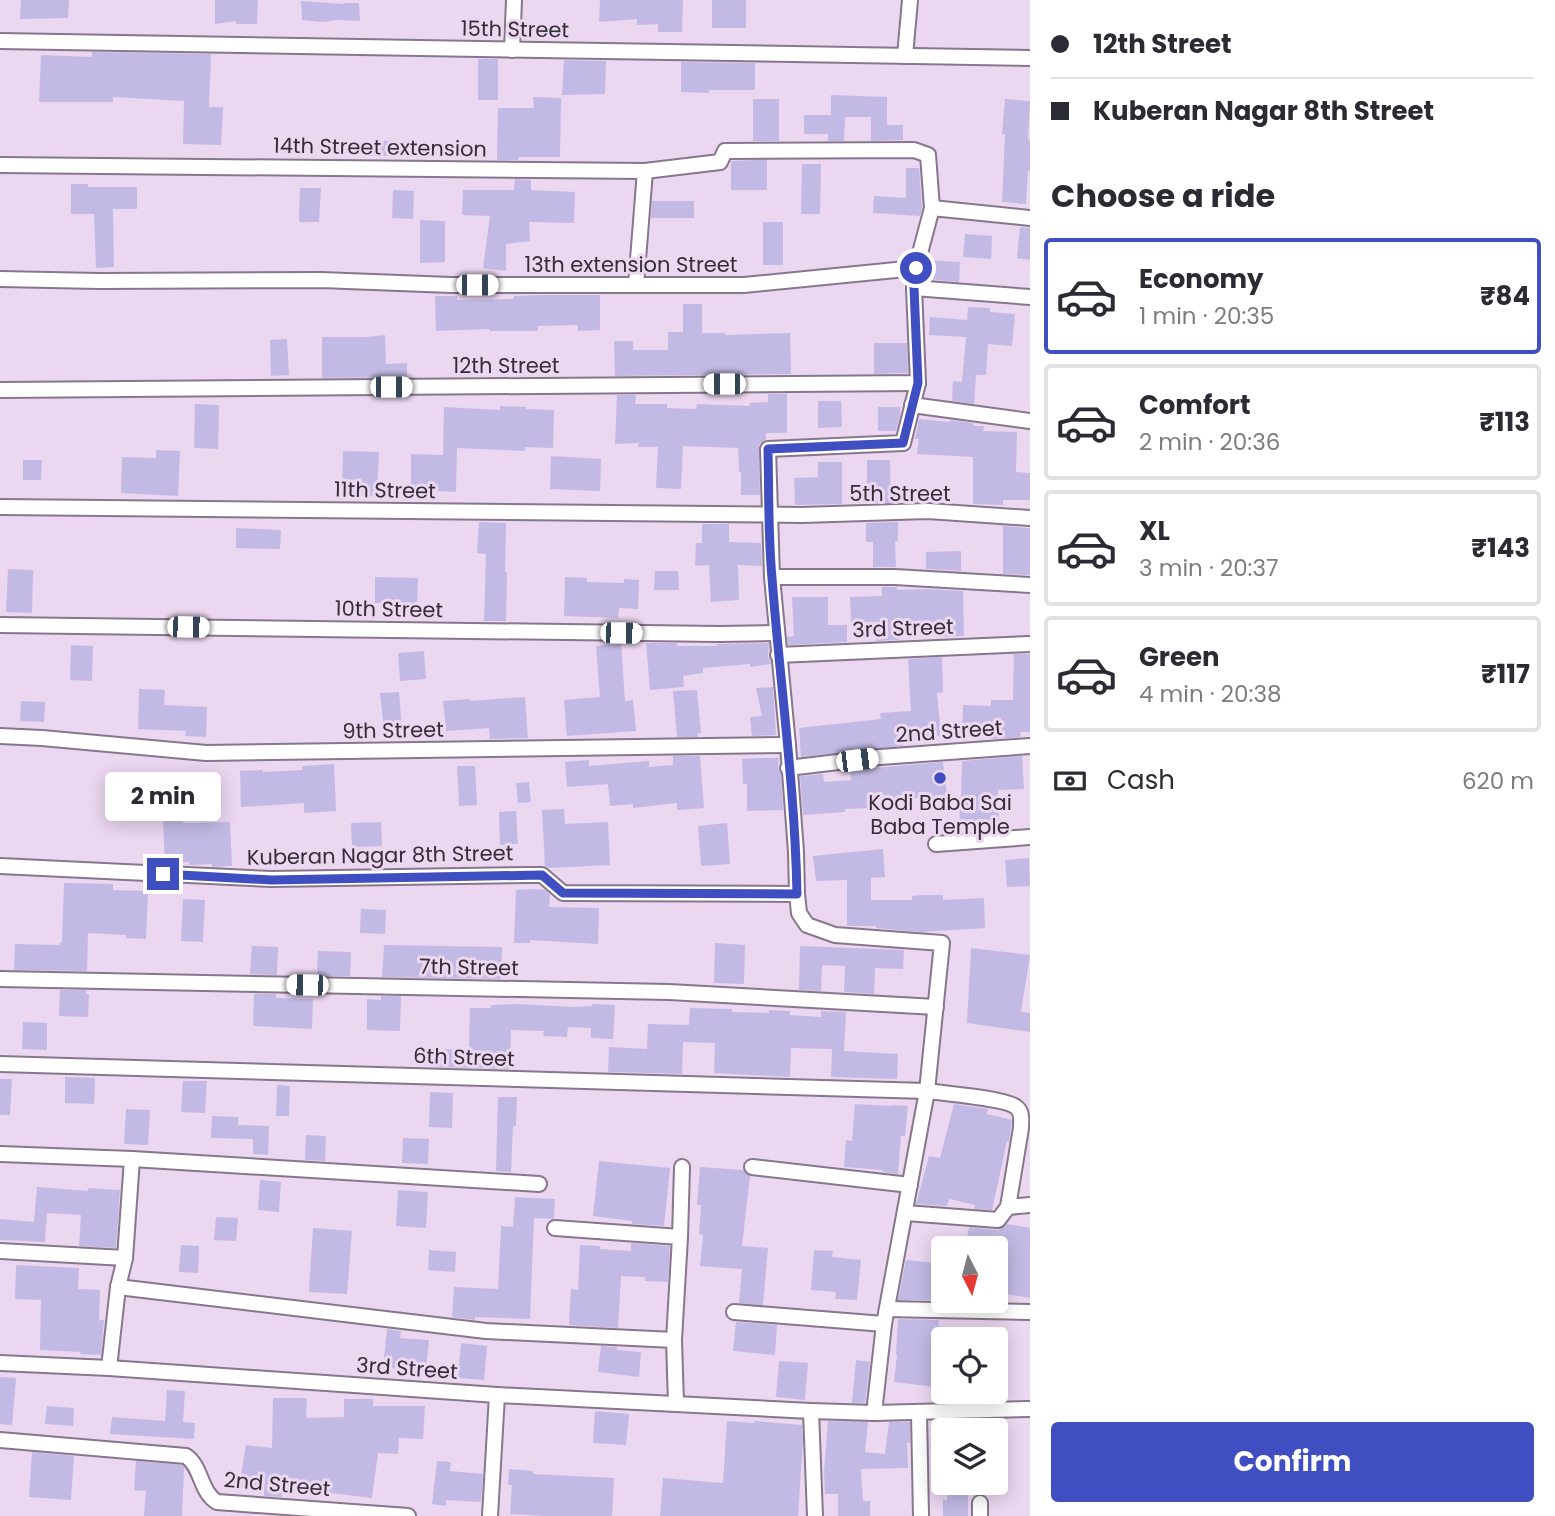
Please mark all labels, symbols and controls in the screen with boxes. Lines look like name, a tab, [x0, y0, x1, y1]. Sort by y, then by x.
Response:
street label: 15th Street	[461, 14, 569, 44]
text: 12th Street	[1093, 26, 1231, 62]
text: Kuberan Nagar 8th Street	[1093, 93, 1434, 129]
street label: 14th Street extension	[273, 131, 487, 163]
text: Choose a ride	[1051, 173, 1275, 218]
street label: 13th extension Street	[524, 250, 738, 279]
route start	[900, 252, 932, 284]
text: Economy	[1139, 261, 1263, 297]
icon: car	[1055, 265, 1118, 328]
car	[457, 275, 499, 296]
text: ₹84	[1480, 278, 1530, 314]
text: 1 min · 20:35	[1139, 300, 1274, 332]
street label: 12th Street	[453, 351, 559, 380]
car	[704, 374, 746, 395]
car	[371, 377, 413, 398]
text: Comfort	[1139, 387, 1251, 423]
icon: car	[1055, 391, 1118, 454]
text: ₹113	[1479, 404, 1530, 440]
text: 2 min · 20:36	[1139, 426, 1280, 458]
street label: 11th Street	[334, 475, 436, 505]
street label: 5th Street	[849, 479, 951, 508]
text: XL	[1139, 513, 1170, 549]
icon: car	[1055, 517, 1118, 580]
text: ₹143	[1471, 530, 1530, 566]
text: 3 min · 20:37	[1139, 552, 1279, 584]
street label: 10th Street	[335, 594, 443, 624]
street label: 3rd Street	[852, 612, 954, 644]
car	[167, 616, 210, 638]
car	[600, 622, 643, 644]
text: Green	[1139, 639, 1220, 675]
icon: car	[1055, 643, 1118, 706]
text: ₹117	[1481, 656, 1530, 692]
text: 4 min · 20:38	[1139, 678, 1281, 710]
street label: 2nd Street	[895, 713, 1003, 749]
street label: 9th Street	[342, 715, 444, 745]
car	[835, 747, 880, 773]
icon: cash	[1051, 762, 1089, 800]
text: Cash	[1107, 762, 1175, 798]
text: 620 m	[1462, 765, 1534, 797]
marker: Kodi Baba Sai Baba Temple	[932, 770, 948, 786]
callout: 2 min	[105, 772, 221, 822]
text: 2 min	[131, 780, 195, 812]
place label: Kodi Baba Sai Baba Temple	[868, 788, 1012, 841]
street label: Kuberan Nagar 8th Street	[247, 838, 513, 872]
route end	[147, 858, 179, 890]
street label: 7th Street	[419, 952, 519, 982]
car	[286, 974, 329, 996]
street label: 6th Street	[413, 1041, 515, 1073]
north arrow	[931, 1236, 1008, 1312]
map controls	[931, 1236, 1008, 1495]
button: locate	[931, 1327, 1008, 1404]
street label: 3rd Street	[355, 1350, 459, 1386]
button: layers	[931, 1418, 1008, 1495]
button: Confirm	[1051, 1422, 1534, 1502]
street label: 2nd Street	[223, 1465, 331, 1503]

